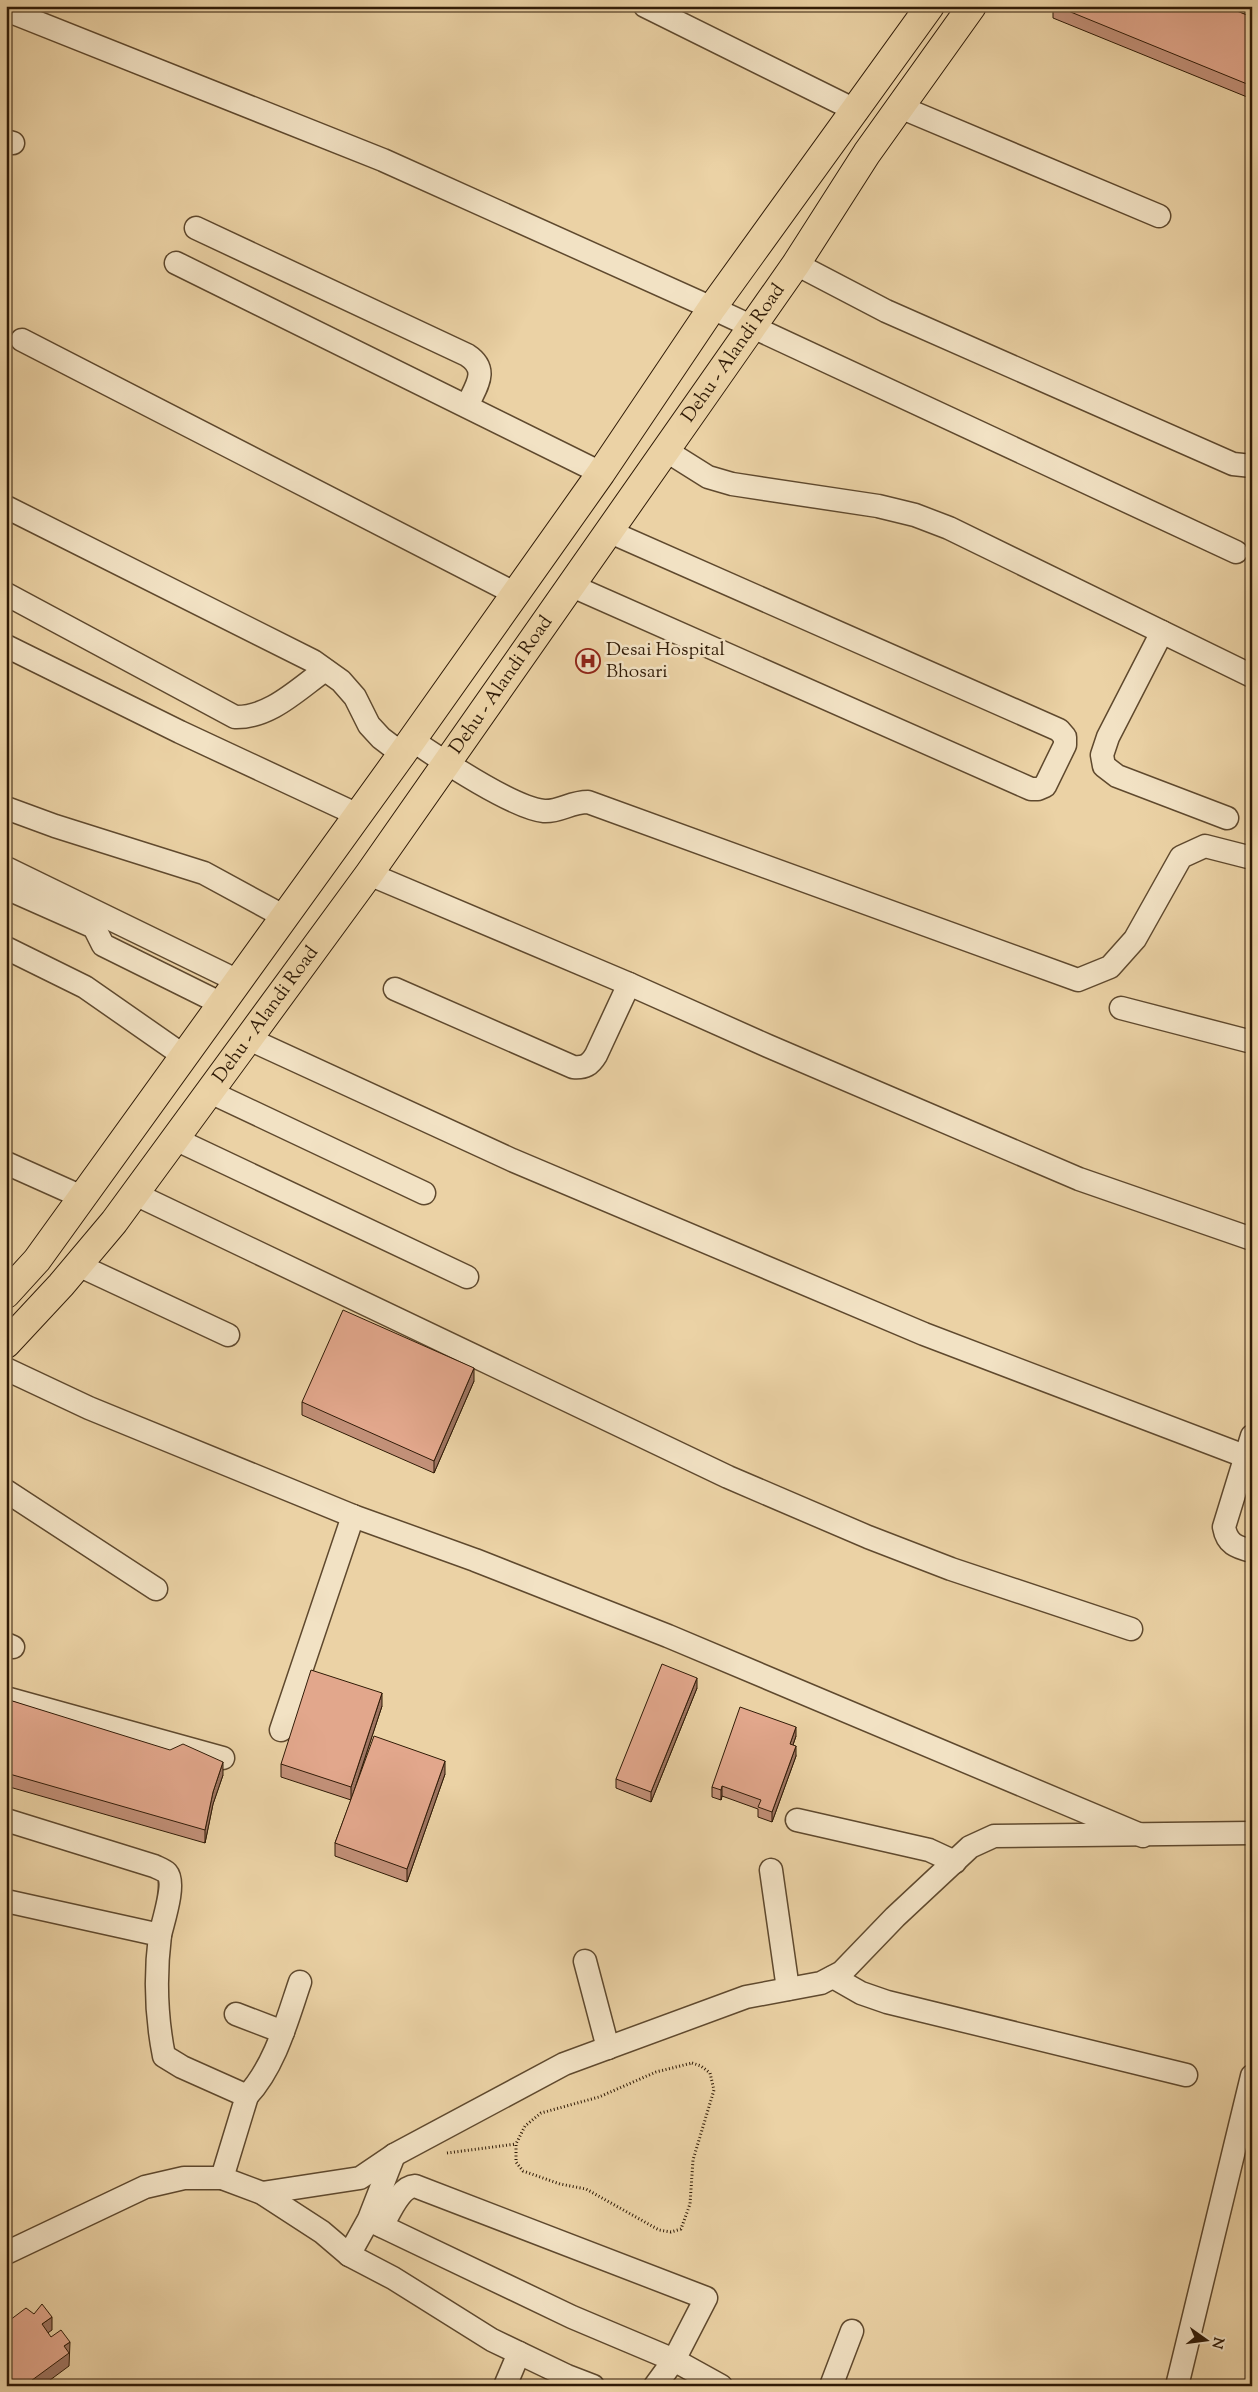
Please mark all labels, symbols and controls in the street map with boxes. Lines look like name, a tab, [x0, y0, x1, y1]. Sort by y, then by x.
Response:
street label: Dehu - Alandi Road	[675, 278, 792, 428]
street label: Dehu - Alandi Road	[443, 610, 559, 760]
place label: Desai Hospital Bhosari	[606, 637, 725, 686]
hospital icon: Desai Hospital Bhosari	[575, 648, 601, 674]
street label: Dehu - Alandi Road	[207, 940, 325, 1089]
north arrow	[1180, 2314, 1230, 2364]
text: N	[1206, 2335, 1228, 2351]

